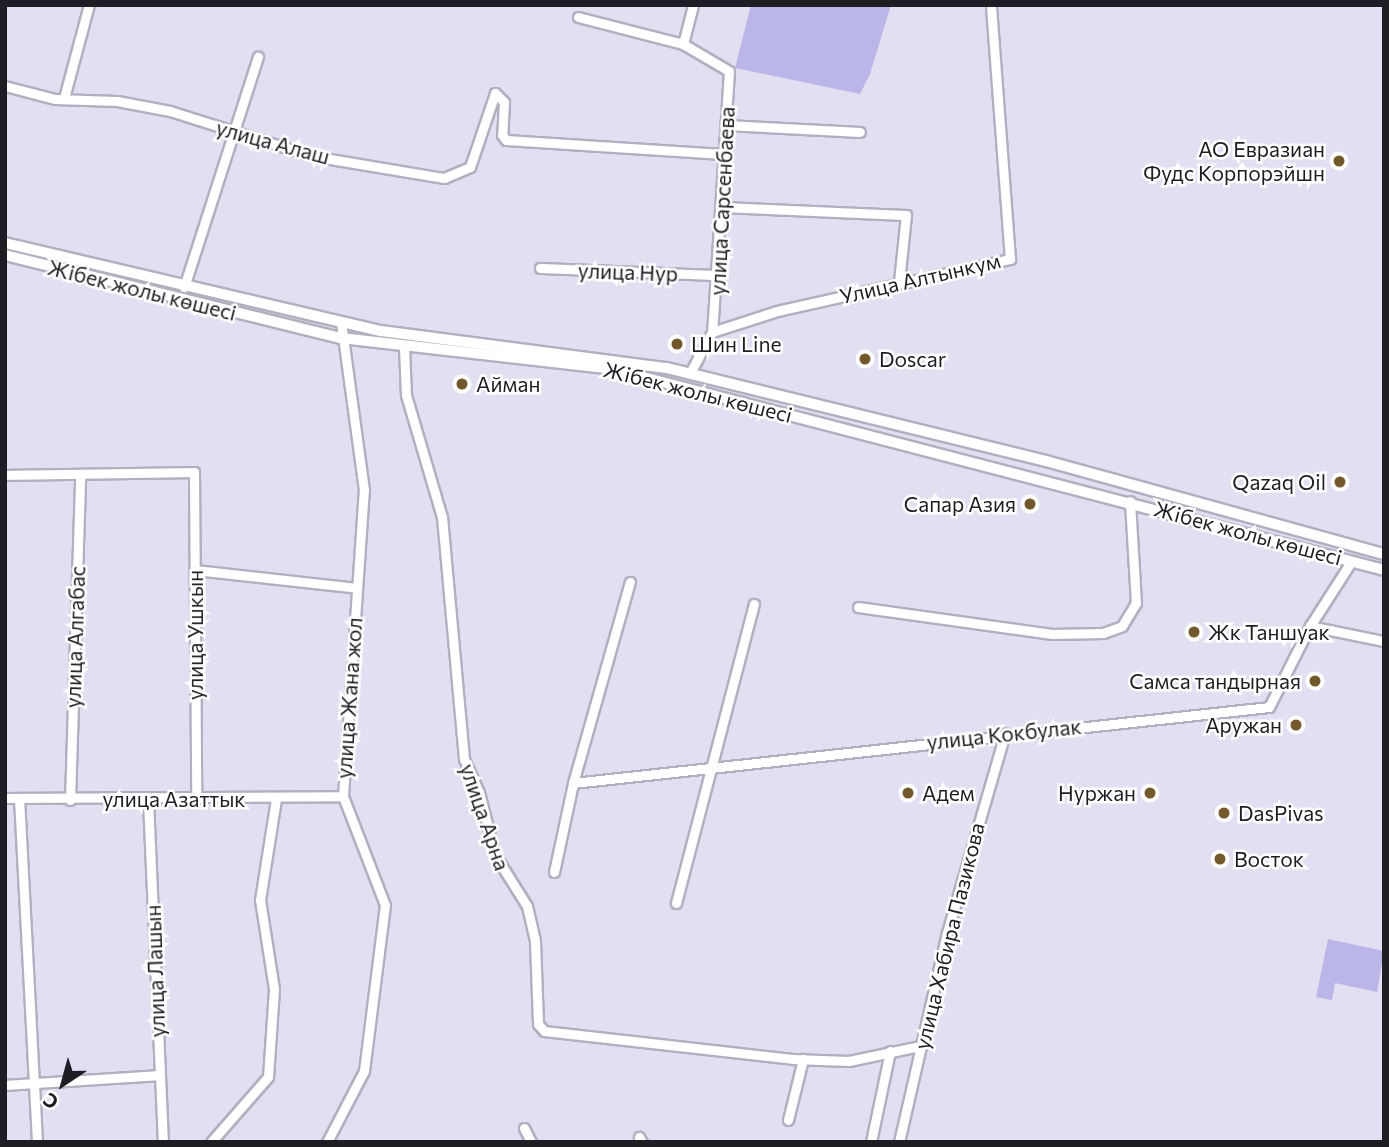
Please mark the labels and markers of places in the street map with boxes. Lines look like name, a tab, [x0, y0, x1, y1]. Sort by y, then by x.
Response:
place label: АО Евразиан Фудс Корпорэйшн	[1143, 136, 1325, 186]
marker: АО Евразиан Фудс Корпорэйшн	[1331, 153, 1347, 169]
place label: Шин Line	[691, 331, 781, 357]
marker: Шин Line	[669, 336, 685, 352]
place label: Doscar	[879, 346, 946, 372]
marker: Doscar	[857, 351, 873, 367]
place label: Айман	[476, 371, 540, 397]
marker: Айман	[454, 376, 470, 392]
place label: Qazaq Oil	[1232, 469, 1326, 495]
marker: Qazaq Oil	[1332, 474, 1348, 490]
place label: Сапар Азия	[904, 491, 1016, 517]
marker: Сапар Азия	[1022, 496, 1038, 512]
place label: Жк Таншуак	[1208, 619, 1330, 645]
marker: Жк Таншуак	[1186, 624, 1202, 640]
place label: Самса тандырная	[1129, 668, 1301, 694]
marker: Самса тандырная	[1307, 673, 1323, 689]
place label: Аружан	[1205, 712, 1282, 738]
marker: Аружан	[1288, 717, 1304, 733]
place label: Адем	[922, 780, 975, 806]
place label: Нуржан	[1058, 780, 1136, 806]
marker: Адем	[900, 785, 916, 801]
marker: Нуржан	[1142, 785, 1158, 801]
place label: DasPivas	[1238, 800, 1324, 826]
marker: DasPivas	[1216, 805, 1232, 821]
place label: Восток	[1234, 846, 1304, 872]
marker: Восток	[1212, 851, 1228, 867]

